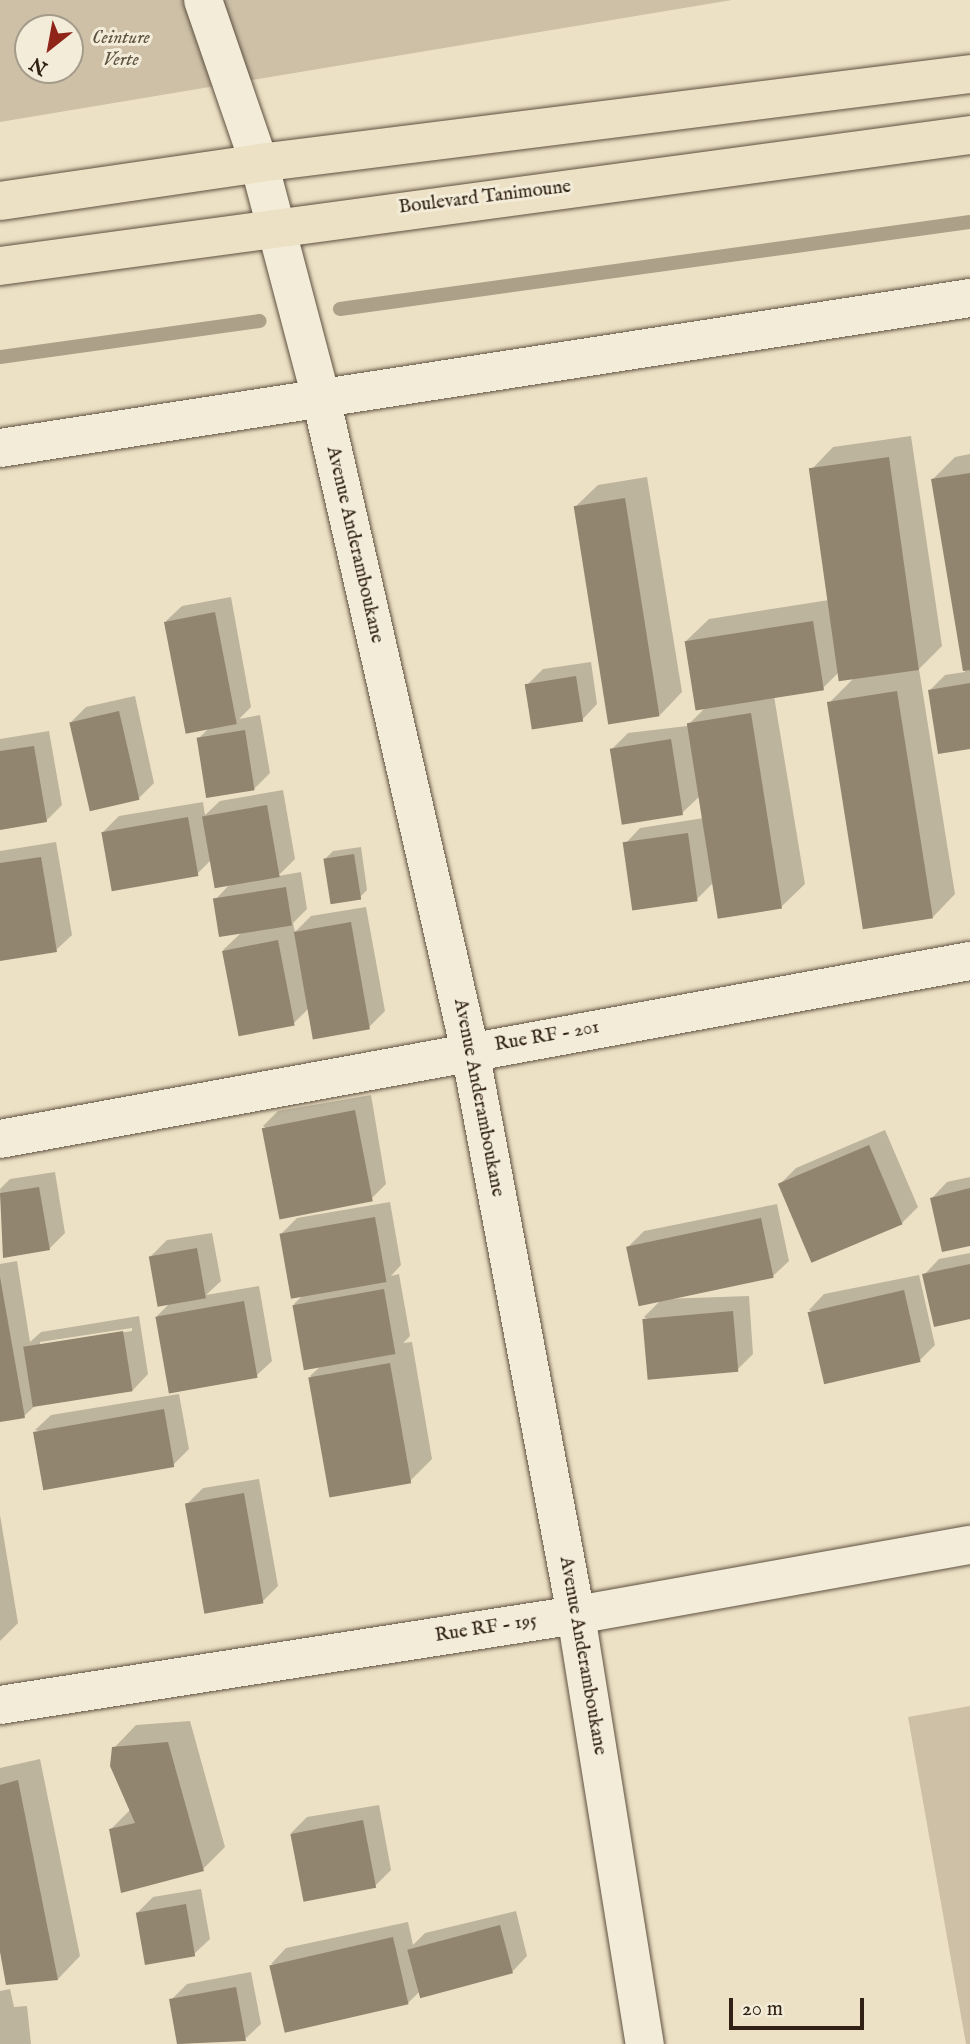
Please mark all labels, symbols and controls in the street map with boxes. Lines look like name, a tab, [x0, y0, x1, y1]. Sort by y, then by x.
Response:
north arrow	[14, 14, 84, 84]
park label: Ceinture Verte	[92, 28, 150, 72]
text: N	[26, 51, 52, 80]
street label: Boulevard Tanimoune	[397, 176, 573, 220]
street label: Avenue Anderamboukane	[320, 444, 388, 646]
street label: Avenue Anderamboukane	[448, 997, 508, 1199]
street label: Rue RF - 201	[493, 1017, 601, 1057]
street label: Avenue Anderamboukane	[553, 1555, 611, 1757]
street label: Rue RF - 195	[433, 1610, 539, 1648]
scale bar	[732, 1984, 867, 2028]
text: 20 m	[742, 1996, 783, 2023]

